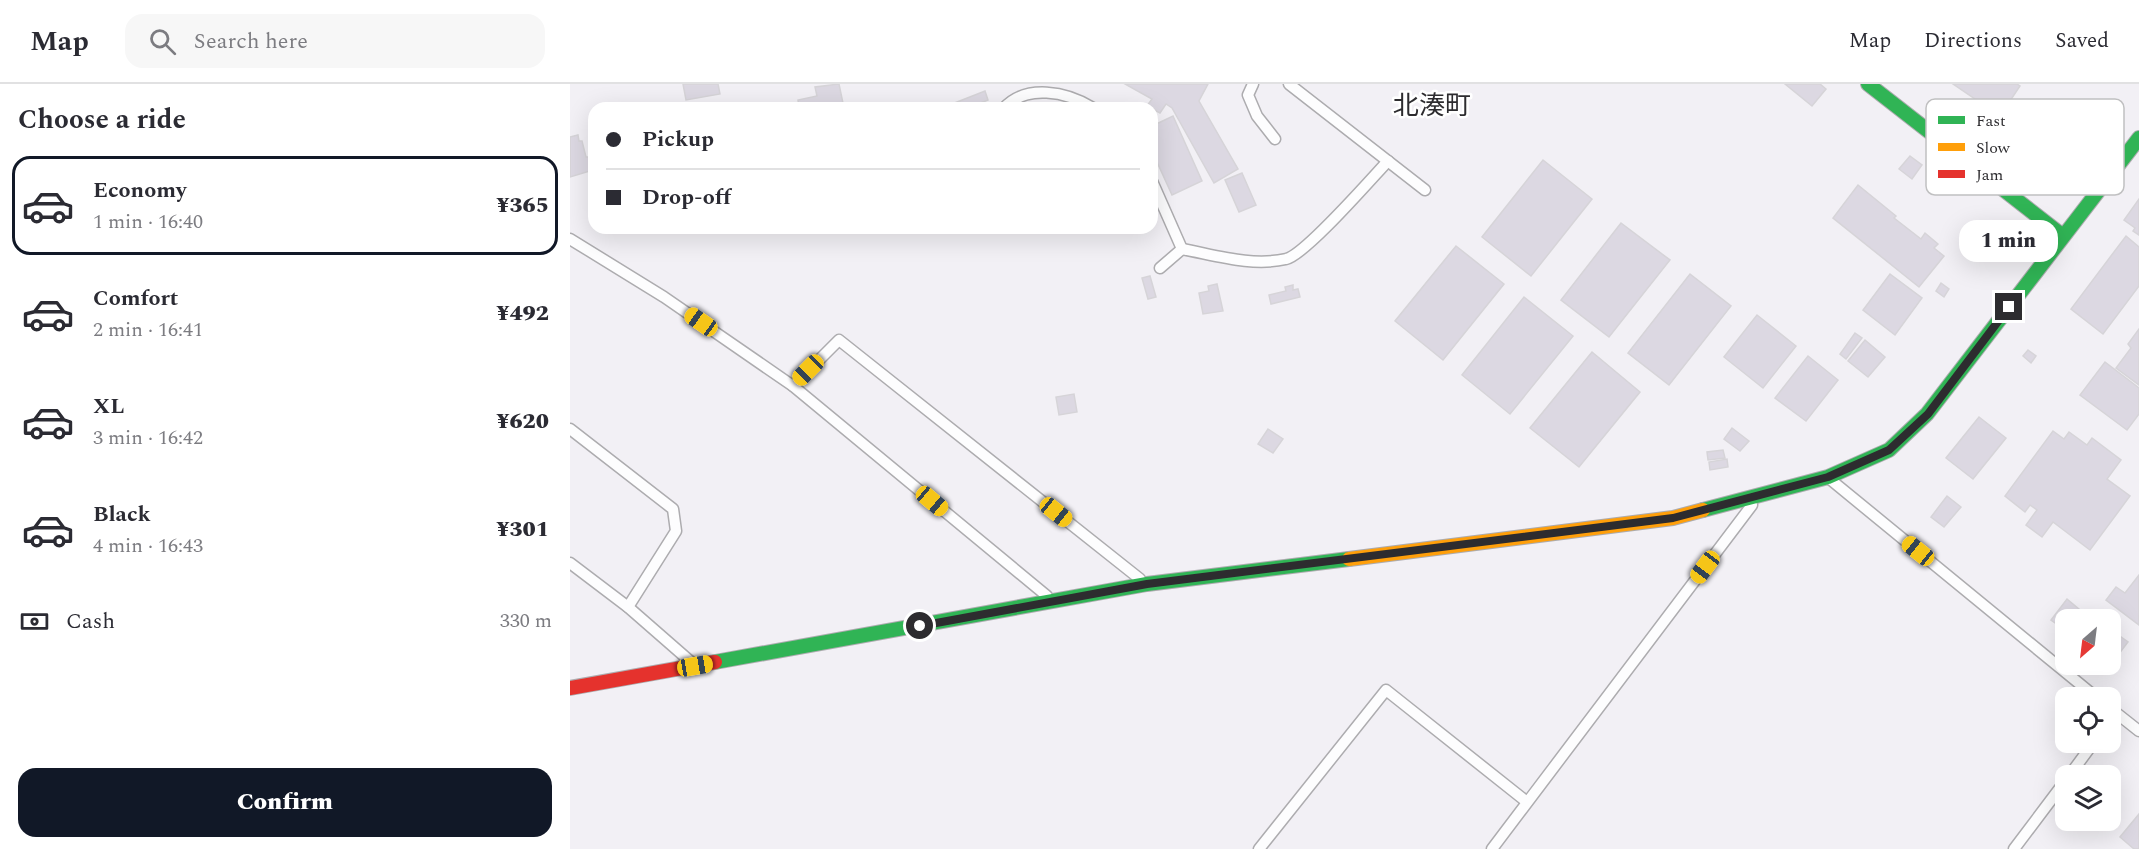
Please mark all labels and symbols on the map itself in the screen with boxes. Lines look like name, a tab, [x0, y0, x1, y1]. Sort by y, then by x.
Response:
district label: 北湊町	[1393, 86, 1471, 126]
legend	[1926, 99, 2124, 195]
text: Fast	[1976, 109, 2006, 133]
text: Slow	[1976, 136, 2011, 160]
text: Jam	[1976, 163, 2004, 187]
callout: 1 min	[1960, 220, 2058, 262]
route end	[1995, 293, 2022, 320]
car	[681, 304, 721, 340]
car	[789, 351, 827, 389]
car	[912, 483, 952, 519]
car	[1036, 494, 1076, 530]
car	[1898, 533, 1938, 569]
car	[1687, 547, 1723, 587]
north arrow	[2055, 609, 2121, 675]
route start	[906, 612, 933, 639]
car	[676, 654, 714, 678]

